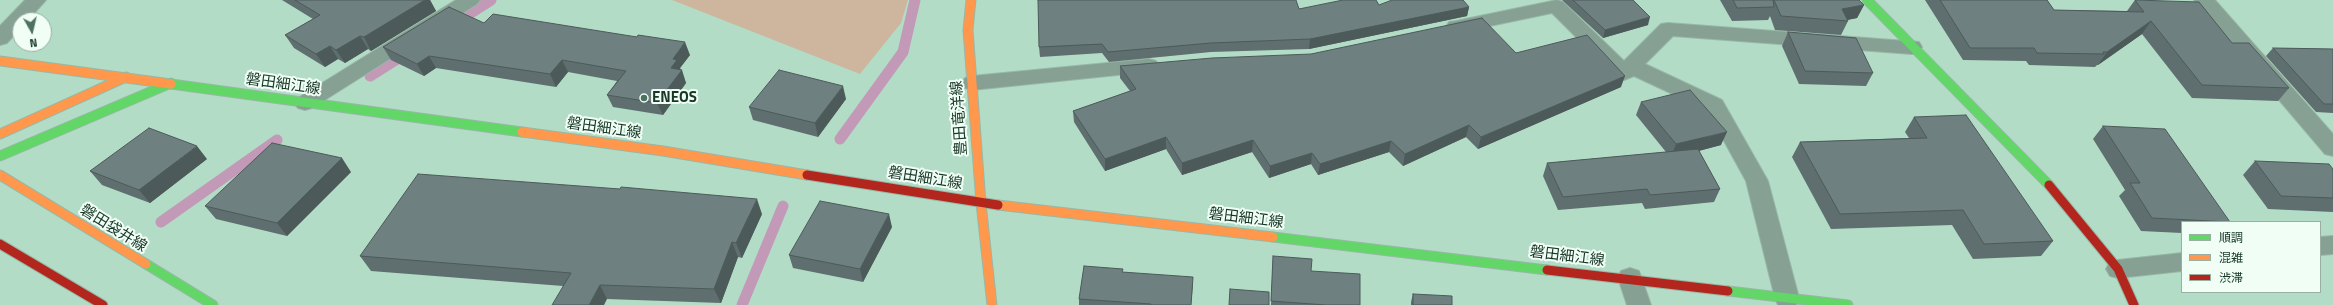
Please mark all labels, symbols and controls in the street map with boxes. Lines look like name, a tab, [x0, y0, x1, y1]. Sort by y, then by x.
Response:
north arrow	[12, 12, 52, 52]
text: N	[29, 34, 38, 51]
street label: 磐田細江線	[245, 71, 321, 99]
street label: 豊田竜洋線	[948, 80, 972, 156]
place label: ENEOS	[652, 89, 697, 107]
marker: ENEOS	[639, 93, 649, 103]
street label: 磐田細江線	[566, 115, 642, 143]
street label: 磐田細江線	[887, 164, 963, 194]
street label: 磐田袋井線	[76, 201, 150, 257]
street label: 磐田細江線	[1208, 205, 1284, 233]
legend	[2181, 221, 2321, 293]
text: 順調	[2219, 228, 2243, 247]
street label: 磐田細江線	[1529, 243, 1605, 271]
text: 混雑	[2219, 248, 2243, 267]
text: 渋滞	[2219, 268, 2243, 287]

